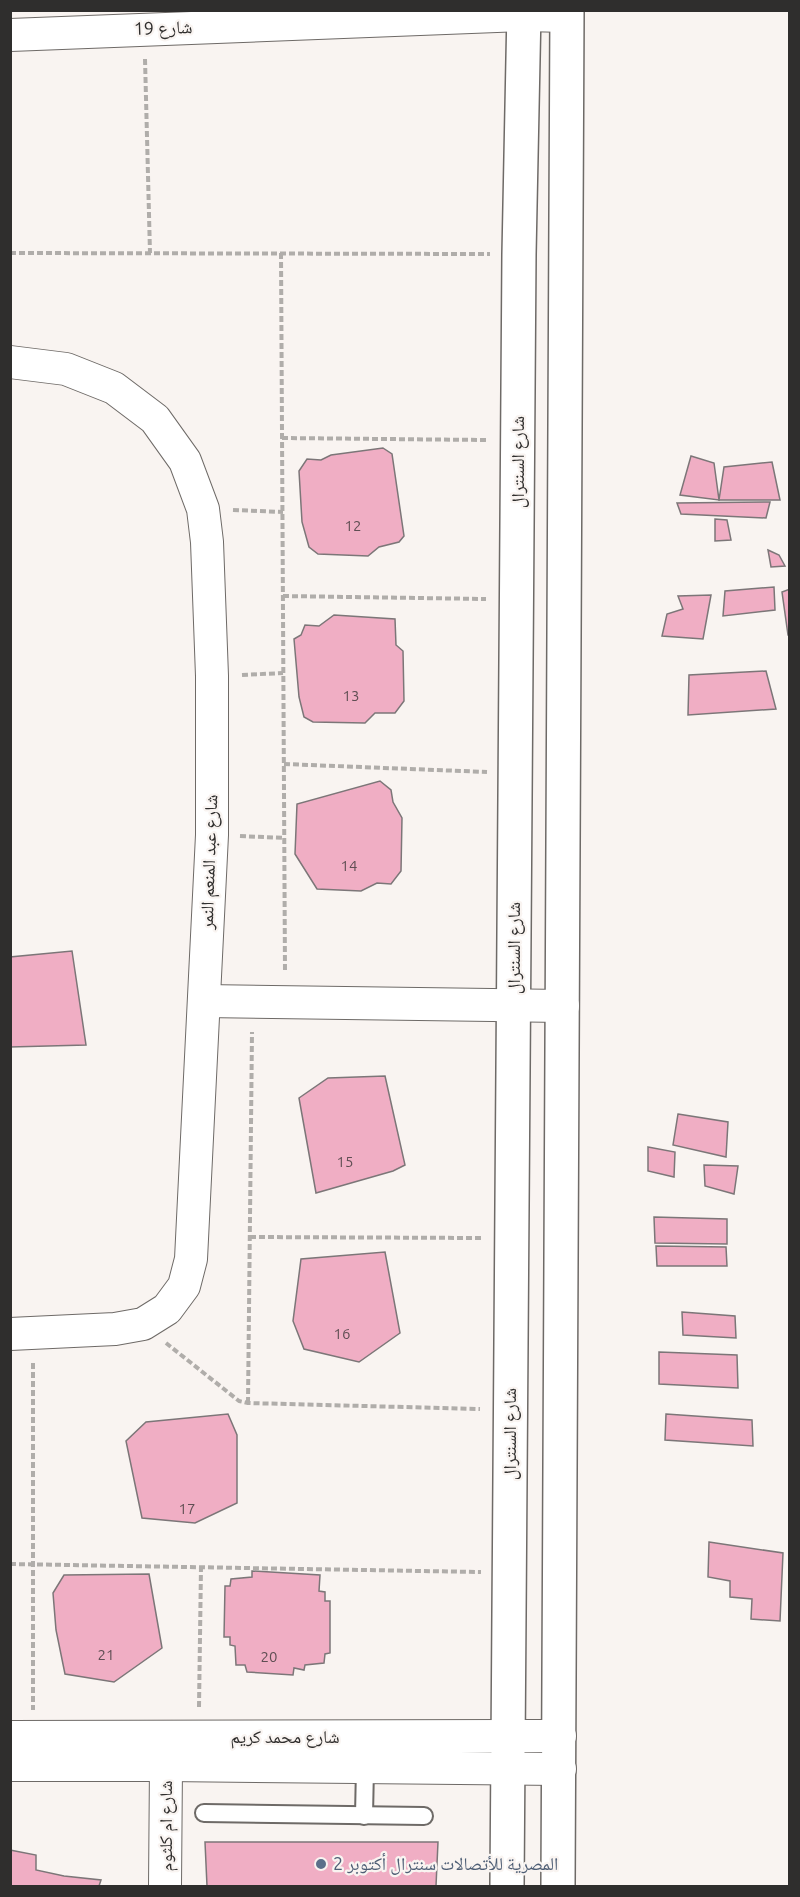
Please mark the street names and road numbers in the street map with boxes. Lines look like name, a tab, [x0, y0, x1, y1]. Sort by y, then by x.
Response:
street label: شارع 19	[133, 16, 193, 40]
street label: شارع السنترال	[507, 416, 529, 508]
street label: شارع عبد المنعم النمر	[196, 794, 223, 931]
street label: شارع السنترال	[503, 902, 525, 994]
street label: شارع السنترال	[499, 1388, 521, 1480]
street label: شارع محمد كريم	[230, 1726, 340, 1749]
street label: شارع ام كلثوم	[155, 1780, 178, 1872]

